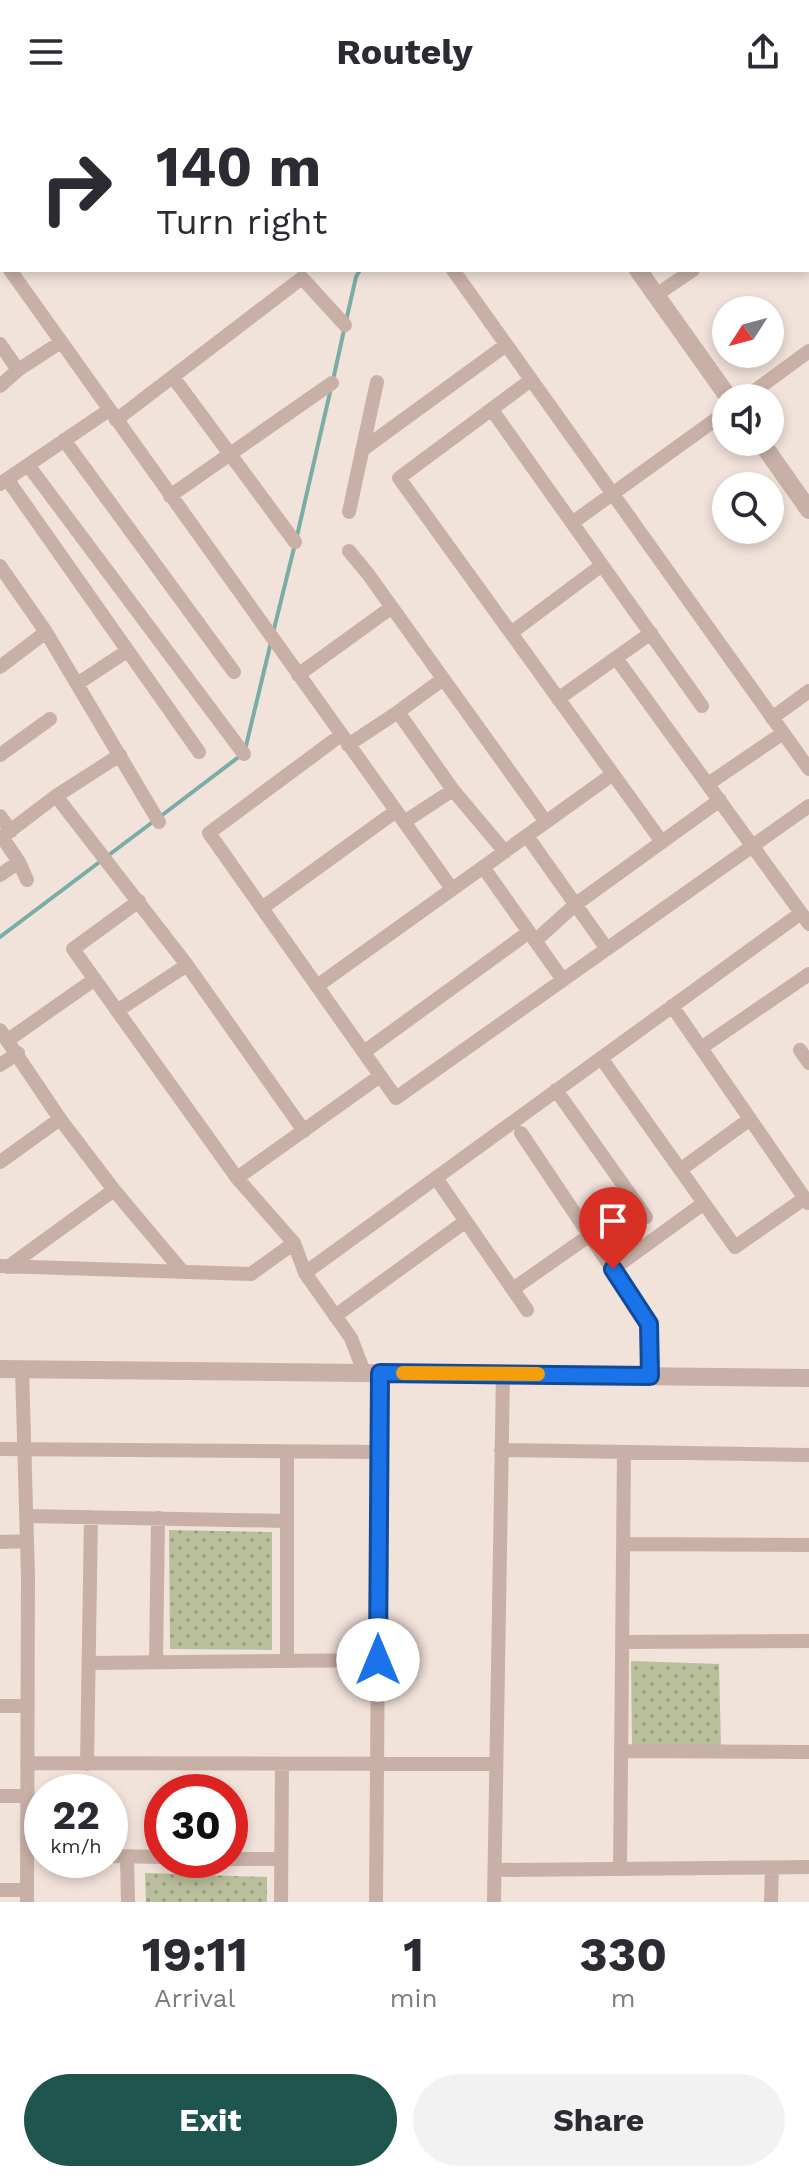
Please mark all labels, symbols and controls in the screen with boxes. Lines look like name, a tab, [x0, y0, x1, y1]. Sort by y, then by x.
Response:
icon: menu	[24, 30, 68, 74]
icon: share	[741, 30, 785, 74]
text: Routely	[336, 31, 473, 73]
text: 140 m	[156, 134, 321, 200]
icon: right	[24, 136, 128, 240]
text: Turn right	[156, 201, 327, 243]
north arrow	[712, 296, 784, 368]
map controls	[712, 296, 784, 544]
button: sound	[712, 384, 784, 456]
button: search	[712, 472, 784, 544]
pin	[579, 1187, 647, 1269]
icon: arrive	[591, 1199, 635, 1243]
position arrow	[336, 1618, 420, 1702]
speed limit sign: 30	[144, 1774, 248, 1878]
text: 22	[52, 1792, 100, 1839]
text: km/h	[50, 1834, 102, 1858]
text: 19:11	[142, 1926, 248, 1983]
text: 1	[403, 1926, 424, 1983]
text: 330	[579, 1926, 667, 1983]
text: Arrival	[154, 1983, 235, 2013]
text: min	[390, 1983, 438, 2013]
text: m	[611, 1983, 636, 2013]
button: Exit	[24, 2074, 397, 2166]
button: Share	[413, 2074, 785, 2166]

